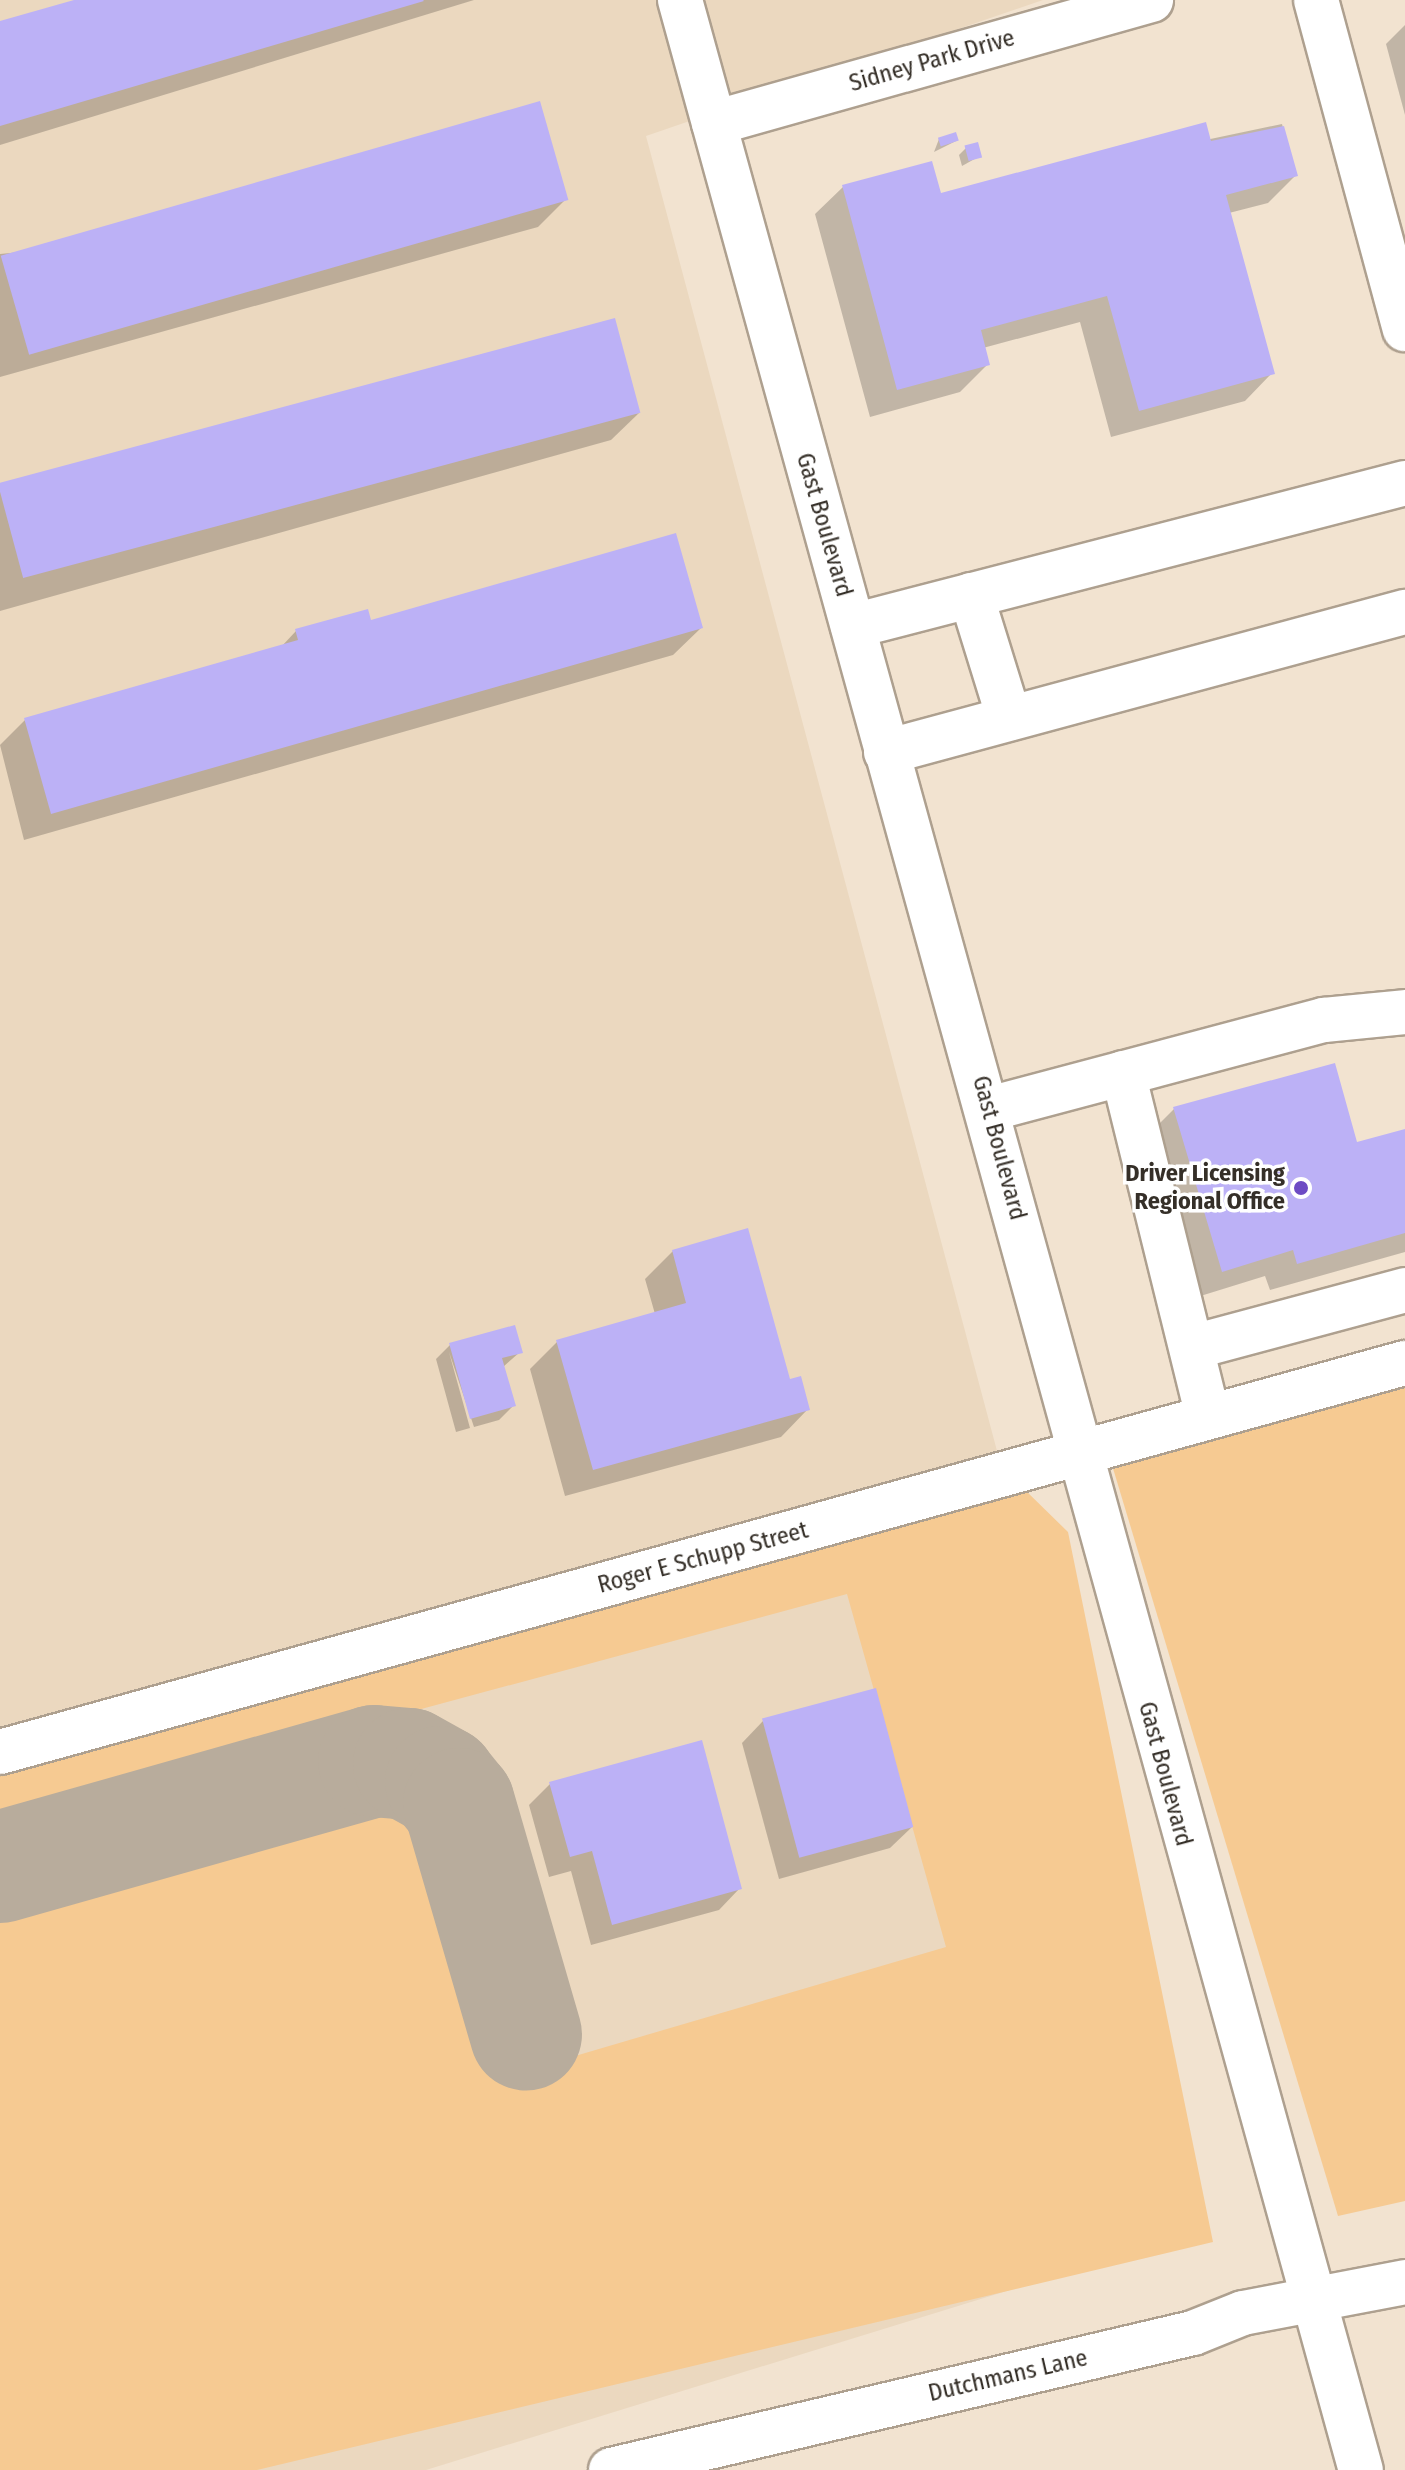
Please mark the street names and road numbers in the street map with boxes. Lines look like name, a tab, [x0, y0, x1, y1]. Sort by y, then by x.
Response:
street label: Sidney Park Drive	[846, 24, 1018, 98]
street label: Gast Boulevard	[790, 450, 858, 600]
street label: Gast Boulevard	[966, 1073, 1032, 1223]
street label: Roger E Schupp Street	[595, 1516, 811, 1600]
street label: Gast Boulevard	[1132, 1699, 1198, 1849]
street label: Dutchmans Lane	[926, 2344, 1090, 2408]

